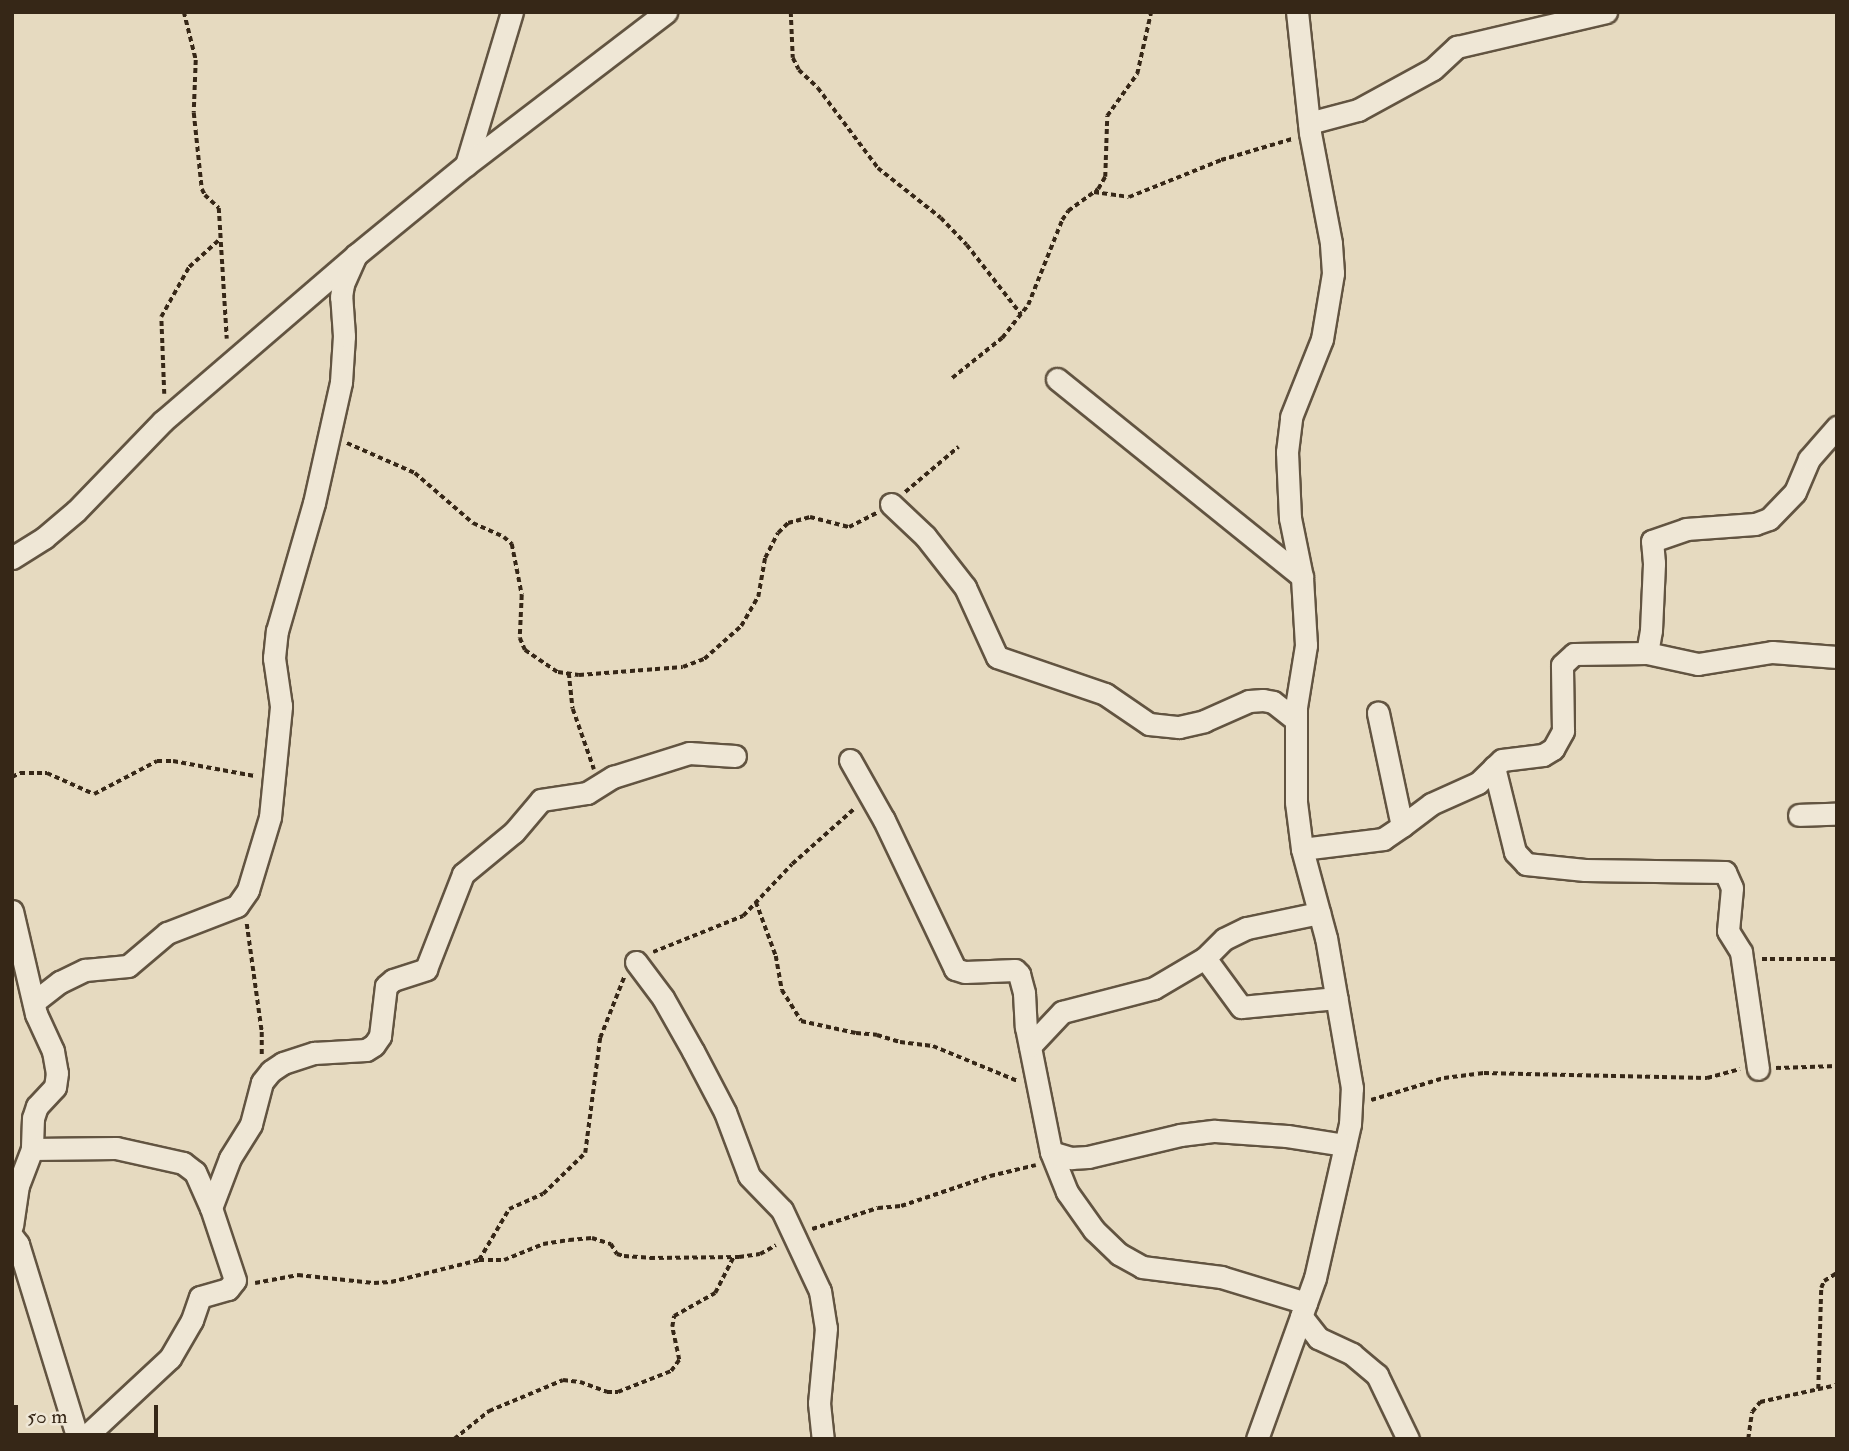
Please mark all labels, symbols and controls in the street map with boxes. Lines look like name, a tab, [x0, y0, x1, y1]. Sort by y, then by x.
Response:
scale bar	[18, 1392, 161, 1436]
text: 50 m	[27, 1403, 68, 1430]

